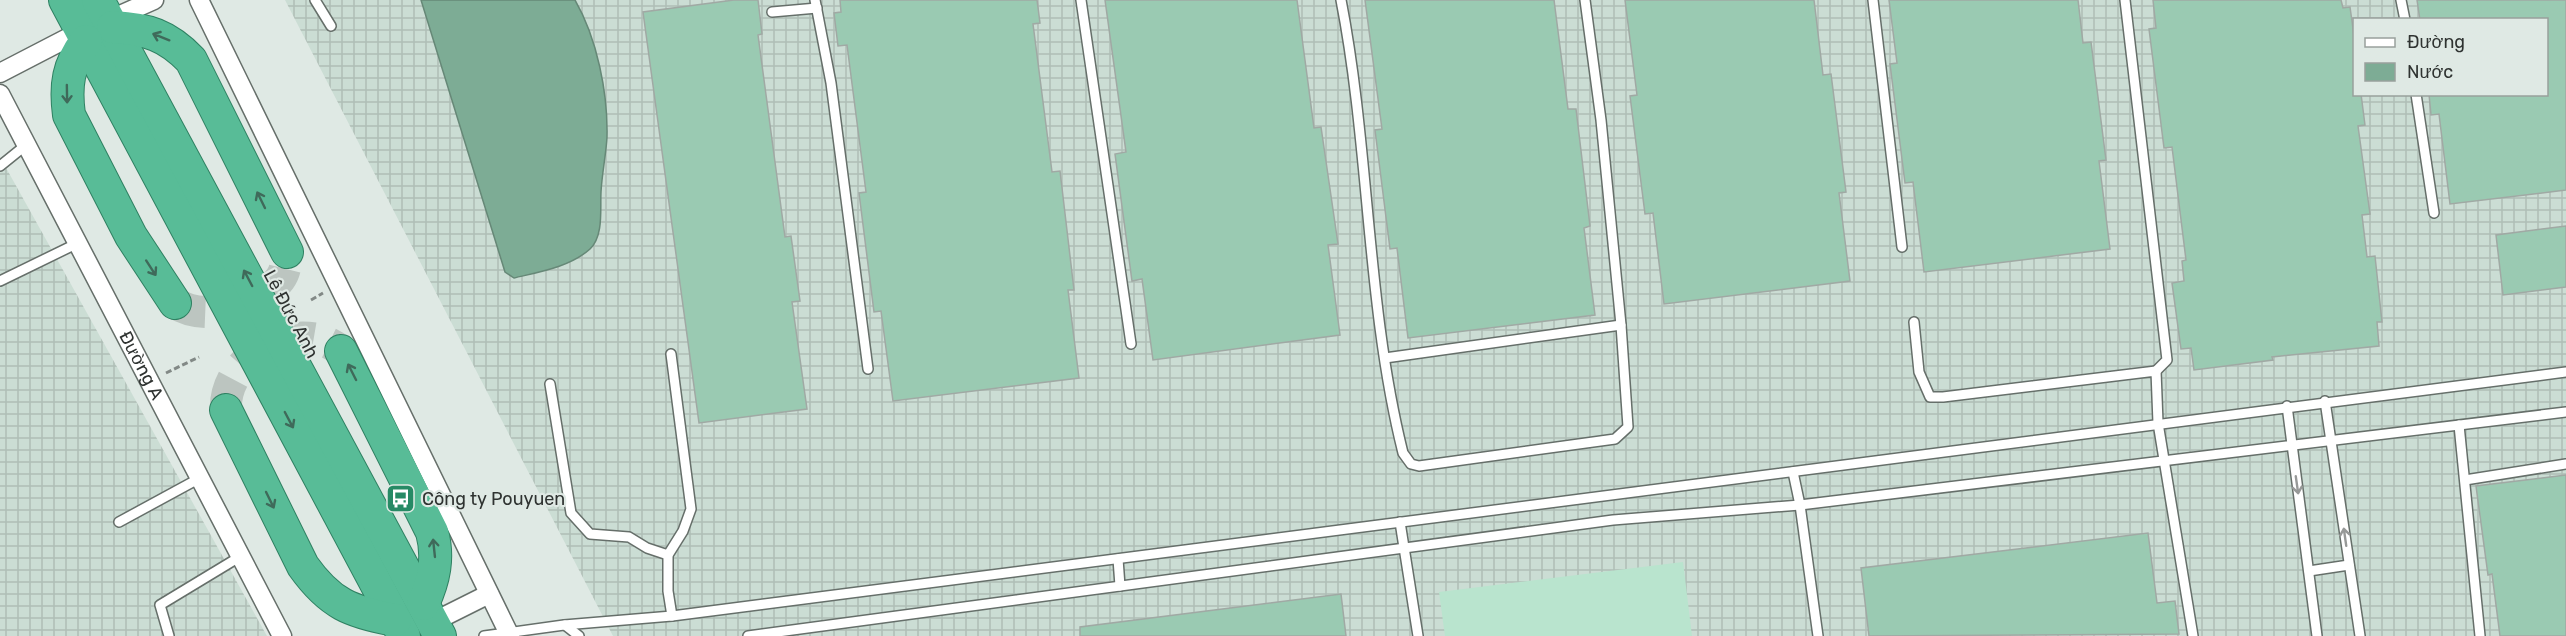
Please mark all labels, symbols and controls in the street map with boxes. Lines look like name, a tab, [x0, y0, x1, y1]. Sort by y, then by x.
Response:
legend	[2353, 18, 2548, 96]
one-way arrow	[152, 31, 171, 42]
text: Đường	[2407, 31, 2465, 53]
text: Nước	[2407, 61, 2453, 83]
one-way arrow	[61, 83, 73, 103]
one-way arrow	[254, 191, 266, 209]
one-way arrow	[145, 259, 158, 276]
street label: Lê Đức Anh	[259, 266, 323, 362]
one-way arrow	[242, 270, 254, 287]
street label: Đường A	[114, 327, 168, 403]
one-way arrow	[346, 364, 357, 382]
one-way arrow	[283, 411, 295, 429]
one-way arrow	[2292, 475, 2303, 495]
bus stop icon: Công ty Pouyuen	[385, 483, 417, 515]
place label: Công ty Pouyuen	[422, 488, 565, 510]
one-way arrow	[265, 490, 277, 508]
one-way arrow	[2339, 527, 2350, 547]
one-way arrow	[428, 539, 439, 559]

